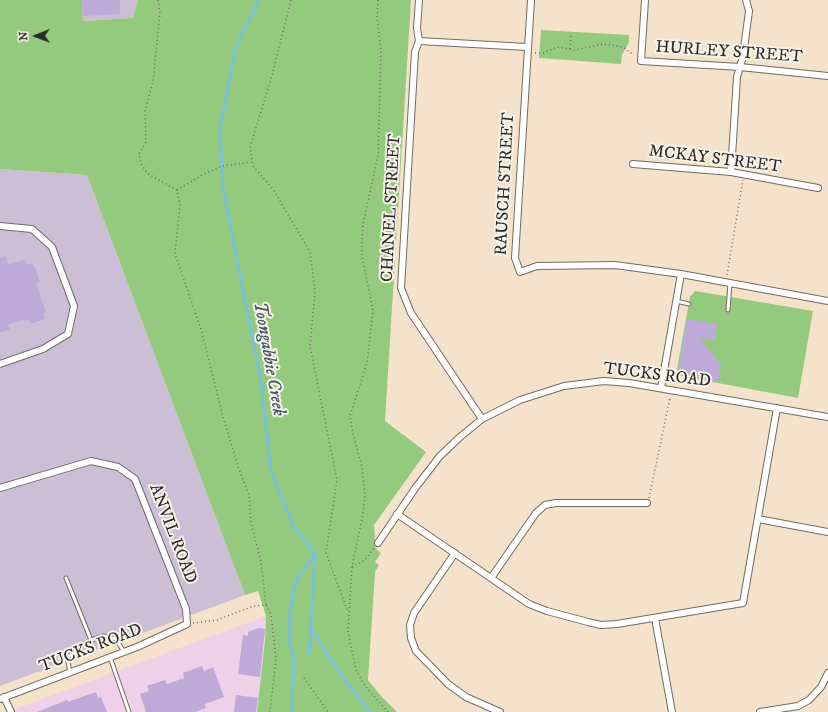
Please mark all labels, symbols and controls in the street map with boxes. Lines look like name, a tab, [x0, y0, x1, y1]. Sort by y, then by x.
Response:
north arrow	[16, 16, 56, 56]
text: N	[17, 32, 31, 41]
street label: HURLEY STREET	[655, 38, 803, 68]
street label: RAUSCH STREET	[492, 112, 520, 256]
street label: CHANEL STREET	[378, 133, 406, 283]
street label: MCKAY STREET	[647, 142, 783, 178]
water label: Toongabbie Creek	[247, 300, 289, 418]
street label: TUCKS ROAD	[602, 359, 712, 393]
street label: ANVIL ROAD	[144, 481, 200, 587]
street label: TUCKS ROAD	[37, 620, 145, 678]

